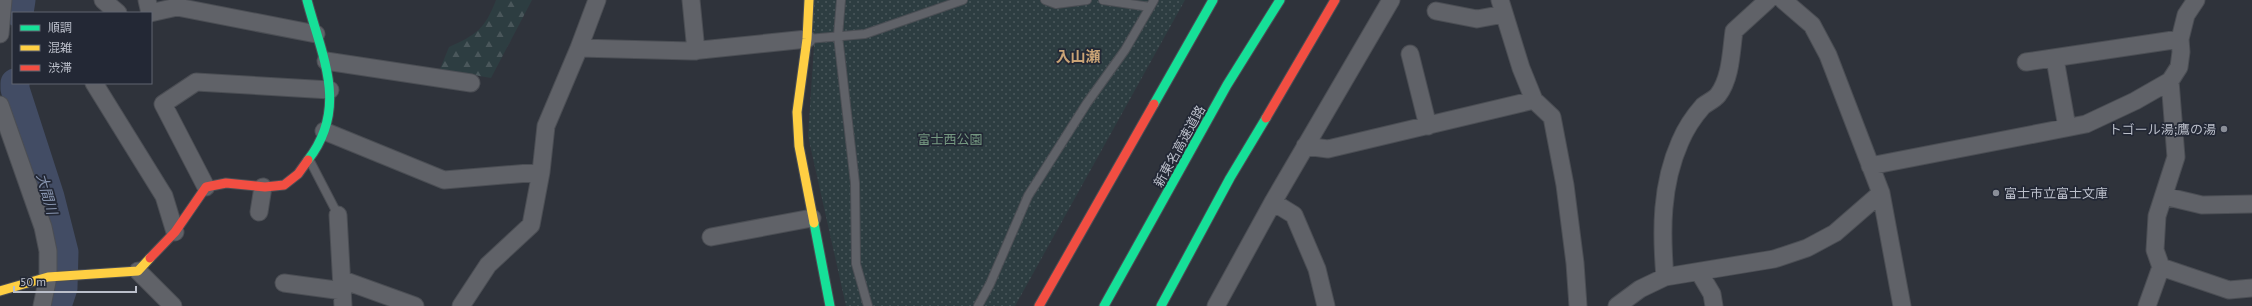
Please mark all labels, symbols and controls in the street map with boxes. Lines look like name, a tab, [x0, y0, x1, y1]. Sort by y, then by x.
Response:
legend	[12, 12, 152, 84]
text: 順調	[48, 20, 72, 35]
text: 混雑	[48, 40, 72, 55]
district label: 入山瀬	[1055, 47, 1101, 66]
text: 渋滞	[48, 60, 72, 75]
street label: 新東名高速道路	[1150, 102, 1209, 190]
place label: トゴール湯;鷹の湯	[2109, 121, 2216, 138]
marker: トゴール湯;鷹の湯	[2219, 124, 2229, 134]
park label: 富士西公園	[917, 131, 983, 148]
water label: 大間川	[33, 171, 62, 219]
place label: 富士市立富士文庫	[2004, 185, 2108, 202]
marker: 富士市立富士文庫	[1991, 188, 2001, 198]
scale bar	[14, 268, 136, 294]
text: 50 m	[20, 274, 46, 289]

